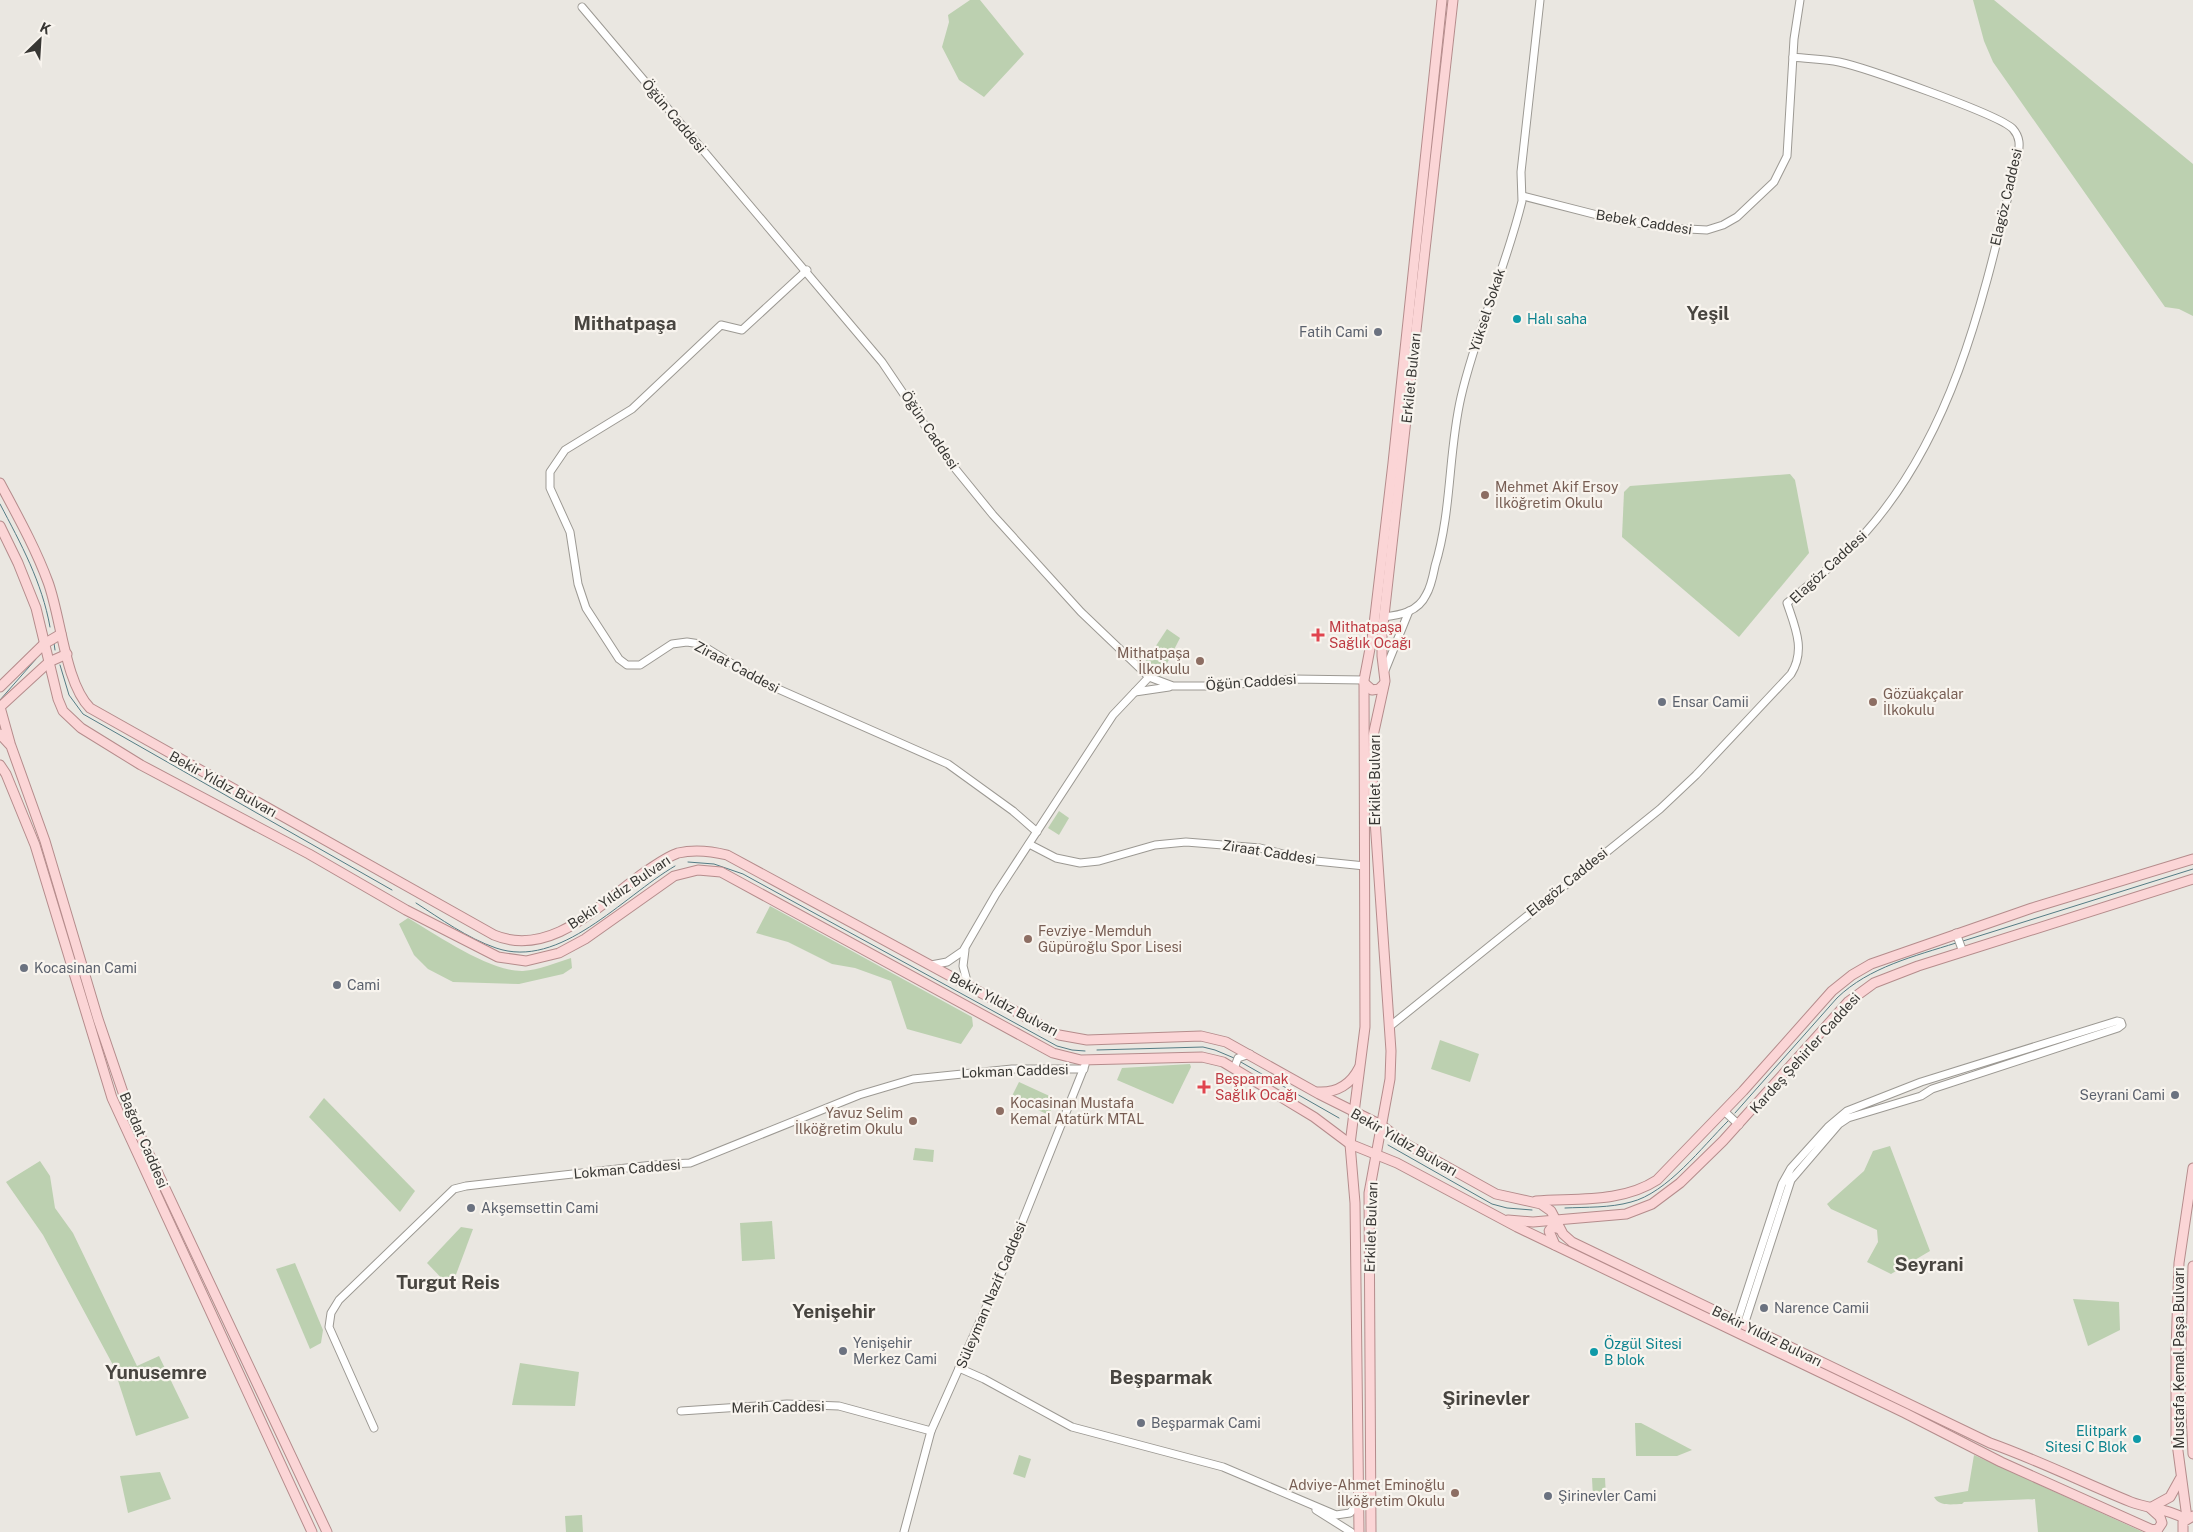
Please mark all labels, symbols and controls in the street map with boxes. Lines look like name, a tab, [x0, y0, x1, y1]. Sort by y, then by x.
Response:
north arrow	[15, 15, 65, 65]
text: K	[38, 19, 53, 38]
street label: Öğün Caddesi	[639, 75, 711, 156]
street label: Elagöz Caddesi	[1987, 147, 2025, 247]
street label: Bebek Caddesi	[1595, 206, 1693, 238]
street label: Yüksel Sokak	[1466, 266, 1508, 354]
district label: Yeşil	[1686, 302, 1730, 324]
place label: Halı saha	[1527, 311, 1587, 327]
district label: Mithatpaşa	[574, 312, 676, 334]
marker: Halı saha	[1511, 313, 1523, 325]
place label: Fatih Cami	[1299, 324, 1368, 340]
marker: Fatih Cami	[1372, 326, 1384, 338]
street label: Erkilet Bulvarı	[1398, 332, 1424, 424]
street label: Öğün Caddesi	[898, 387, 964, 472]
place label: Mehmet Akif Ersoy İlköğretim Okulu	[1495, 479, 1619, 511]
marker: Mehmet Akif Ersoy İlköğretim Okulu	[1479, 489, 1491, 501]
street label: Elagöz Caddesi	[1786, 527, 1870, 607]
place label: Mithatpaşa Sağlık Ocağı	[1329, 619, 1411, 651]
marker: Mithatpaşa Sağlık Ocağı	[1311, 628, 1325, 642]
street label: Ziraat Caddesi	[692, 638, 782, 696]
place label: Mithatpaşa İlkokulu	[1117, 645, 1190, 677]
marker: Mithatpaşa İlkokulu	[1194, 655, 1206, 667]
street label: Öğün Caddesi	[1205, 669, 1297, 693]
place label: Gözüakçalar İlkokulu	[1883, 686, 1964, 718]
place label: Ensar Camii	[1672, 694, 1749, 710]
marker: Ensar Camii	[1656, 696, 1668, 708]
marker: Gözüakçalar İlkokulu	[1867, 696, 1879, 708]
street label: Erkilet Bulvarı	[1367, 735, 1383, 825]
street label: Bekir Yıldız Bulvarı	[167, 748, 279, 820]
street label: Ziraat Caddesi	[1221, 837, 1317, 867]
street label: Elagöz Caddesi	[1523, 845, 1611, 919]
street label: Bekir Yıldız Bulvarı	[565, 852, 673, 932]
place label: Fevziye - Memduh Güpüroğlu Spor Lisesi	[1038, 923, 1182, 955]
marker: Fevziye - Memduh Güpüroğlu Spor Lisesi	[1022, 933, 1034, 945]
place label: Kocasinan Cami	[34, 960, 137, 976]
marker: Kocasinan Cami	[18, 962, 30, 974]
street label: Bekir Yıldız Bulvarı	[947, 969, 1061, 1039]
place label: Cami	[347, 977, 380, 993]
marker: Cami	[331, 979, 343, 991]
street label: Kardeş Şehirler Caddesi	[1747, 989, 1863, 1117]
street label: Lokman Caddesi	[961, 1061, 1069, 1081]
place label: Beşparmak Sağlık Ocağı	[1215, 1071, 1297, 1103]
marker: Beşparmak Sağlık Ocağı	[1197, 1080, 1211, 1094]
place label: Seyrani Cami	[2080, 1087, 2165, 1103]
marker: Seyrani Cami	[2169, 1089, 2181, 1101]
street label: Bağdat Caddesi	[117, 1090, 171, 1190]
place label: Kocasinan Mustafa Kemal Atatürk MTAL	[1010, 1095, 1144, 1127]
place label: Yavuz Selim İlköğretim Okulu	[795, 1105, 903, 1137]
marker: Kocasinan Mustafa Kemal Atatürk MTAL	[994, 1105, 1006, 1117]
street label: Bekir Yıldız Bulvarı	[1348, 1105, 1460, 1179]
marker: Yavuz Selim İlköğretim Okulu	[907, 1115, 919, 1127]
street label: Lokman Caddesi	[573, 1156, 681, 1182]
street label: Erkilet Bulvarı	[1361, 1181, 1381, 1273]
place label: Akşemsettin Cami	[481, 1200, 598, 1216]
marker: Akşemsettin Cami	[465, 1202, 477, 1214]
street label: Süleyman Nazif Caddesi	[953, 1219, 1029, 1371]
district label: Seyrani	[1894, 1253, 1964, 1275]
street label: Mustafa Kemal Paşa Bulvarı	[2171, 1267, 2187, 1449]
district label: Turgut Reis	[396, 1271, 500, 1293]
district label: Yenişehir	[792, 1300, 876, 1322]
place label: Narence Camii	[1774, 1300, 1869, 1316]
street label: Bekir Yıldız Bulvarı	[1709, 1302, 1825, 1370]
marker: Narence Camii	[1758, 1302, 1770, 1314]
place label: Özgül Sitesi B blok	[1604, 1334, 1682, 1368]
place label: Yenişehir Merkez Cami	[853, 1335, 937, 1367]
marker: Yenişehir Merkez Cami	[837, 1345, 849, 1357]
marker: Özgül Sitesi B blok	[1588, 1346, 1600, 1358]
district label: Yunusemre	[105, 1361, 207, 1383]
district label: Beşparmak	[1110, 1366, 1212, 1388]
district label: Şirinevler	[1442, 1387, 1530, 1409]
street label: Merih Caddesi	[731, 1398, 825, 1416]
place label: Beşparmak Cami	[1151, 1415, 1261, 1431]
marker: Beşparmak Cami	[1135, 1417, 1147, 1429]
place label: Elitpark Sitesi C Blok	[2045, 1423, 2127, 1455]
marker: Elitpark Sitesi C Blok	[2131, 1433, 2143, 1445]
place label: Adviye-Ahmet Eminoğlu İlköğretim Okulu	[1288, 1477, 1445, 1509]
marker: Adviye-Ahmet Eminoğlu İlköğretim Okulu	[1449, 1487, 1461, 1499]
place label: Şirinevler Cami	[1558, 1488, 1656, 1504]
marker: Şirinevler Cami	[1542, 1490, 1554, 1502]

